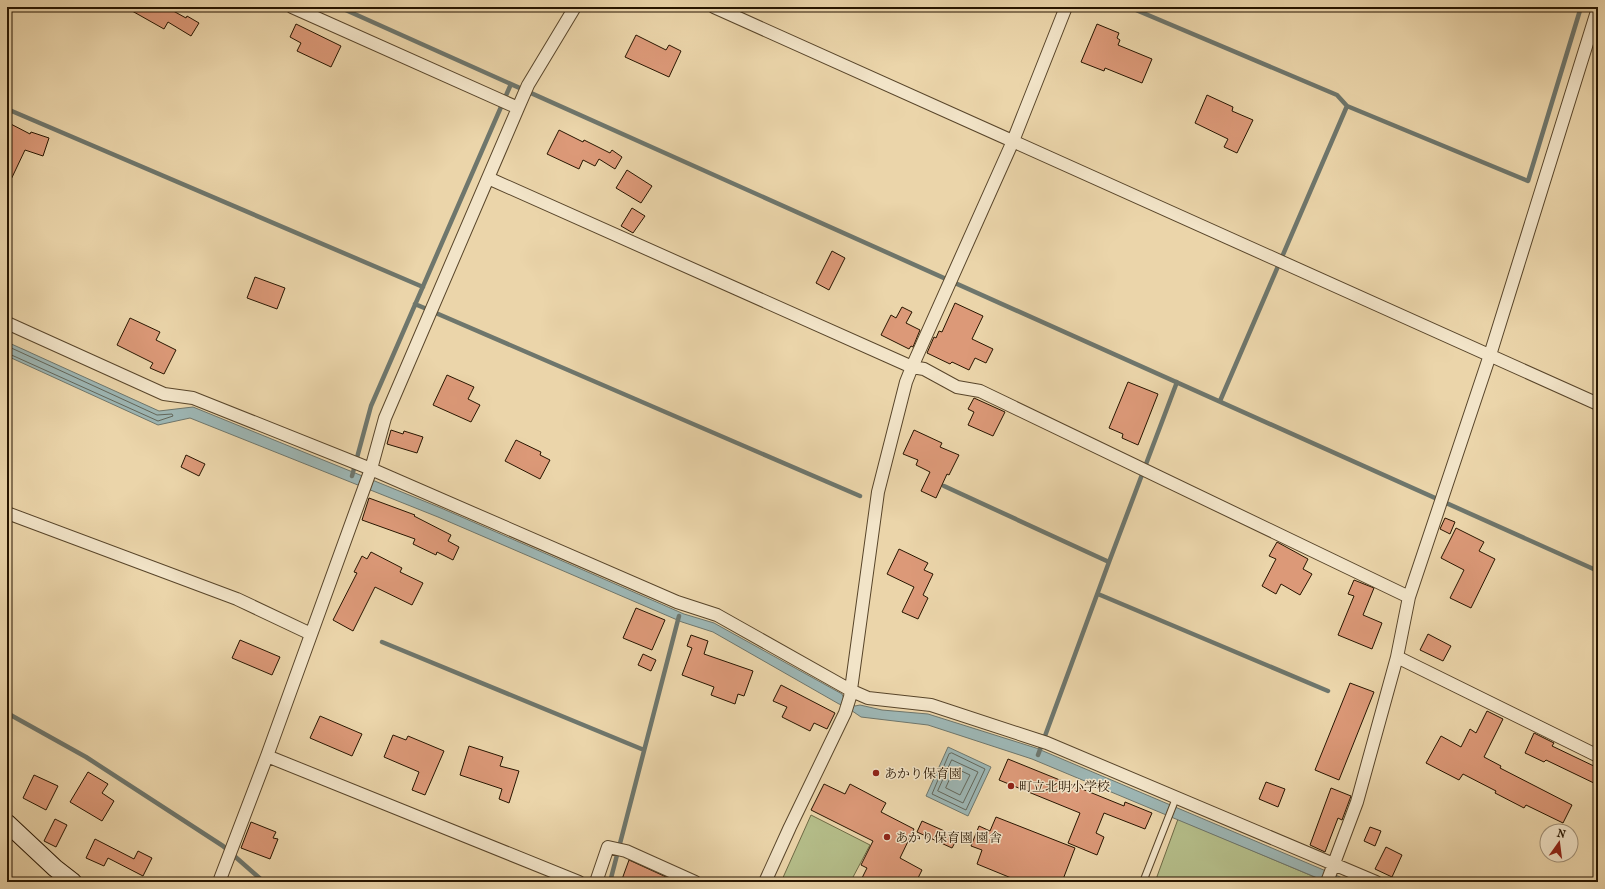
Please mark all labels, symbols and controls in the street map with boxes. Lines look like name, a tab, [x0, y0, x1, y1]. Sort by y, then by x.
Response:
place label: あかり保育園	[884, 766, 962, 781]
marker: あかり保育園	[871, 768, 881, 778]
place label: 町立北明小学校	[1019, 779, 1110, 794]
marker: 町立北明小学校	[1006, 781, 1016, 791]
north arrow	[1539, 823, 1579, 863]
text: N	[1556, 826, 1568, 841]
place label: あかり保育園 園舎	[895, 830, 1002, 845]
marker: あかり保育園 園舎	[882, 832, 892, 842]

